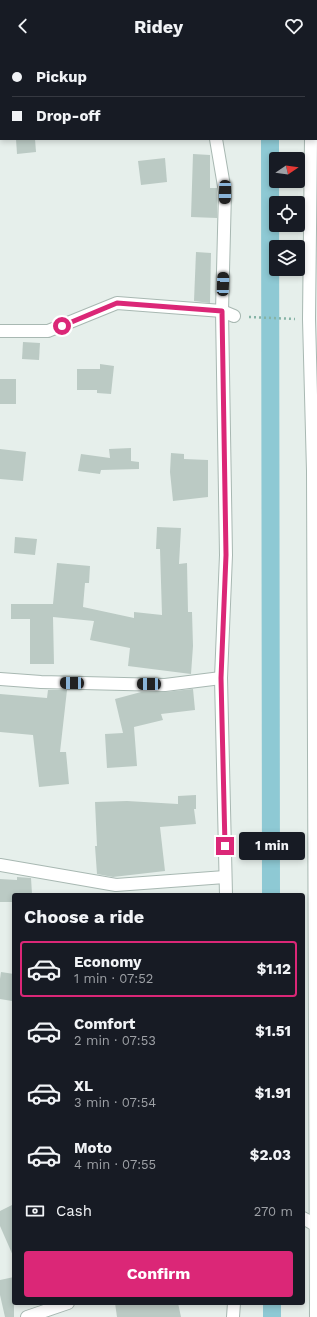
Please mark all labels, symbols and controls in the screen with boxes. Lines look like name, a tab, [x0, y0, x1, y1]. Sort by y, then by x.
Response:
icon: back	[12, 15, 34, 37]
icon: heart	[283, 15, 305, 37]
text: Ridey	[134, 16, 183, 37]
text: Pickup	[36, 68, 87, 86]
text: Drop-off	[36, 107, 101, 125]
north arrow	[269, 152, 305, 188]
map controls	[269, 152, 305, 276]
car	[219, 180, 231, 204]
button: locate	[269, 196, 305, 232]
button: layers	[269, 240, 305, 276]
car	[217, 272, 229, 296]
route start	[53, 317, 71, 335]
car	[60, 677, 84, 689]
car	[137, 678, 161, 690]
callout: 1 min	[239, 832, 305, 860]
route end	[216, 837, 234, 855]
text: 1 min	[255, 838, 289, 853]
text: Choose a ride	[24, 906, 144, 927]
icon: car	[26, 951, 62, 987]
text: Economy	[74, 953, 141, 971]
text: $1.12	[257, 960, 291, 978]
text: 1 min · 07:52	[74, 971, 153, 986]
icon: car	[26, 1013, 62, 1049]
text: Comfort	[74, 1015, 135, 1033]
text: $1.51	[255, 1022, 291, 1040]
text: 2 min · 07:53	[74, 1033, 156, 1048]
icon: car	[26, 1075, 62, 1111]
text: XL	[74, 1077, 93, 1095]
text: $1.91	[255, 1084, 291, 1102]
text: 3 min · 07:54	[74, 1095, 156, 1110]
icon: car	[26, 1137, 62, 1173]
text: Moto	[74, 1139, 112, 1157]
text: $2.03	[250, 1146, 291, 1164]
text: 4 min · 07:55	[74, 1157, 156, 1172]
icon: cash	[24, 1200, 46, 1222]
text: Cash	[56, 1202, 92, 1220]
text: 270 m	[254, 1204, 293, 1219]
button: Confirm	[24, 1251, 293, 1297]

